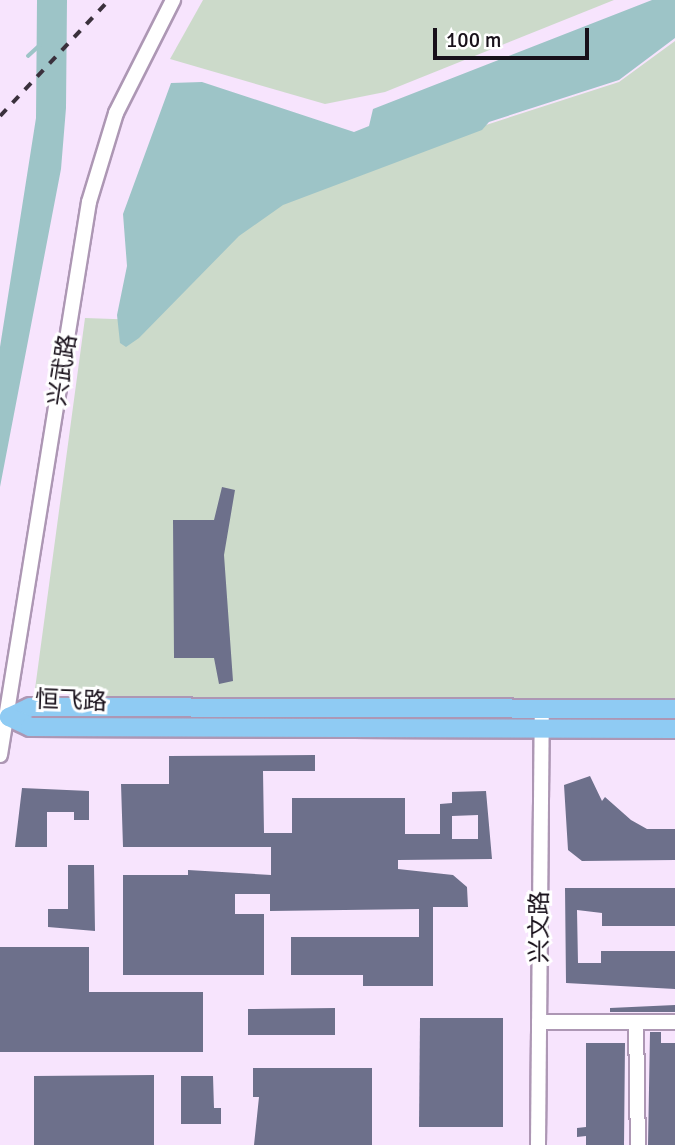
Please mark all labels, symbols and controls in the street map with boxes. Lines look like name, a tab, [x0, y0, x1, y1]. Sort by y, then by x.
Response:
scale bar	[437, 14, 593, 58]
text: 100 m	[446, 27, 501, 53]
street label: 兴武路	[43, 332, 83, 408]
street label: 恒飞路	[35, 685, 107, 717]
street label: 兴文路	[526, 891, 554, 963]

